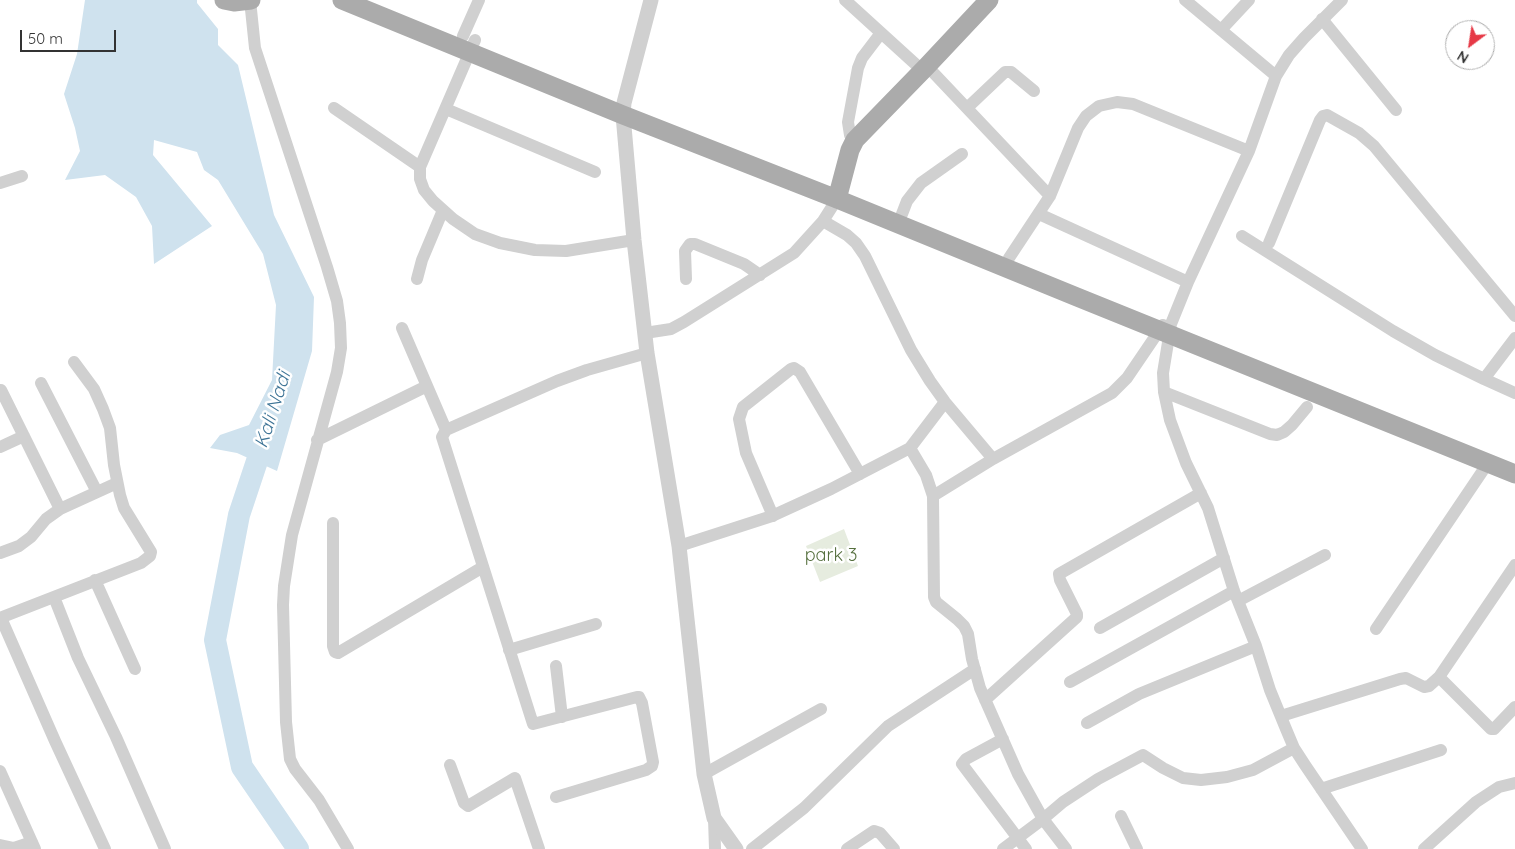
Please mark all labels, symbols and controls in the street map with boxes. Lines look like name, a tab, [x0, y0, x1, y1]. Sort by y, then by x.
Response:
scale bar	[22, 20, 119, 52]
north arrow	[1445, 20, 1495, 70]
text: 50 m	[28, 29, 63, 48]
text: N	[1454, 47, 1472, 67]
water label: Kali Nadi	[250, 369, 296, 451]
park label: park 3	[805, 545, 857, 567]

